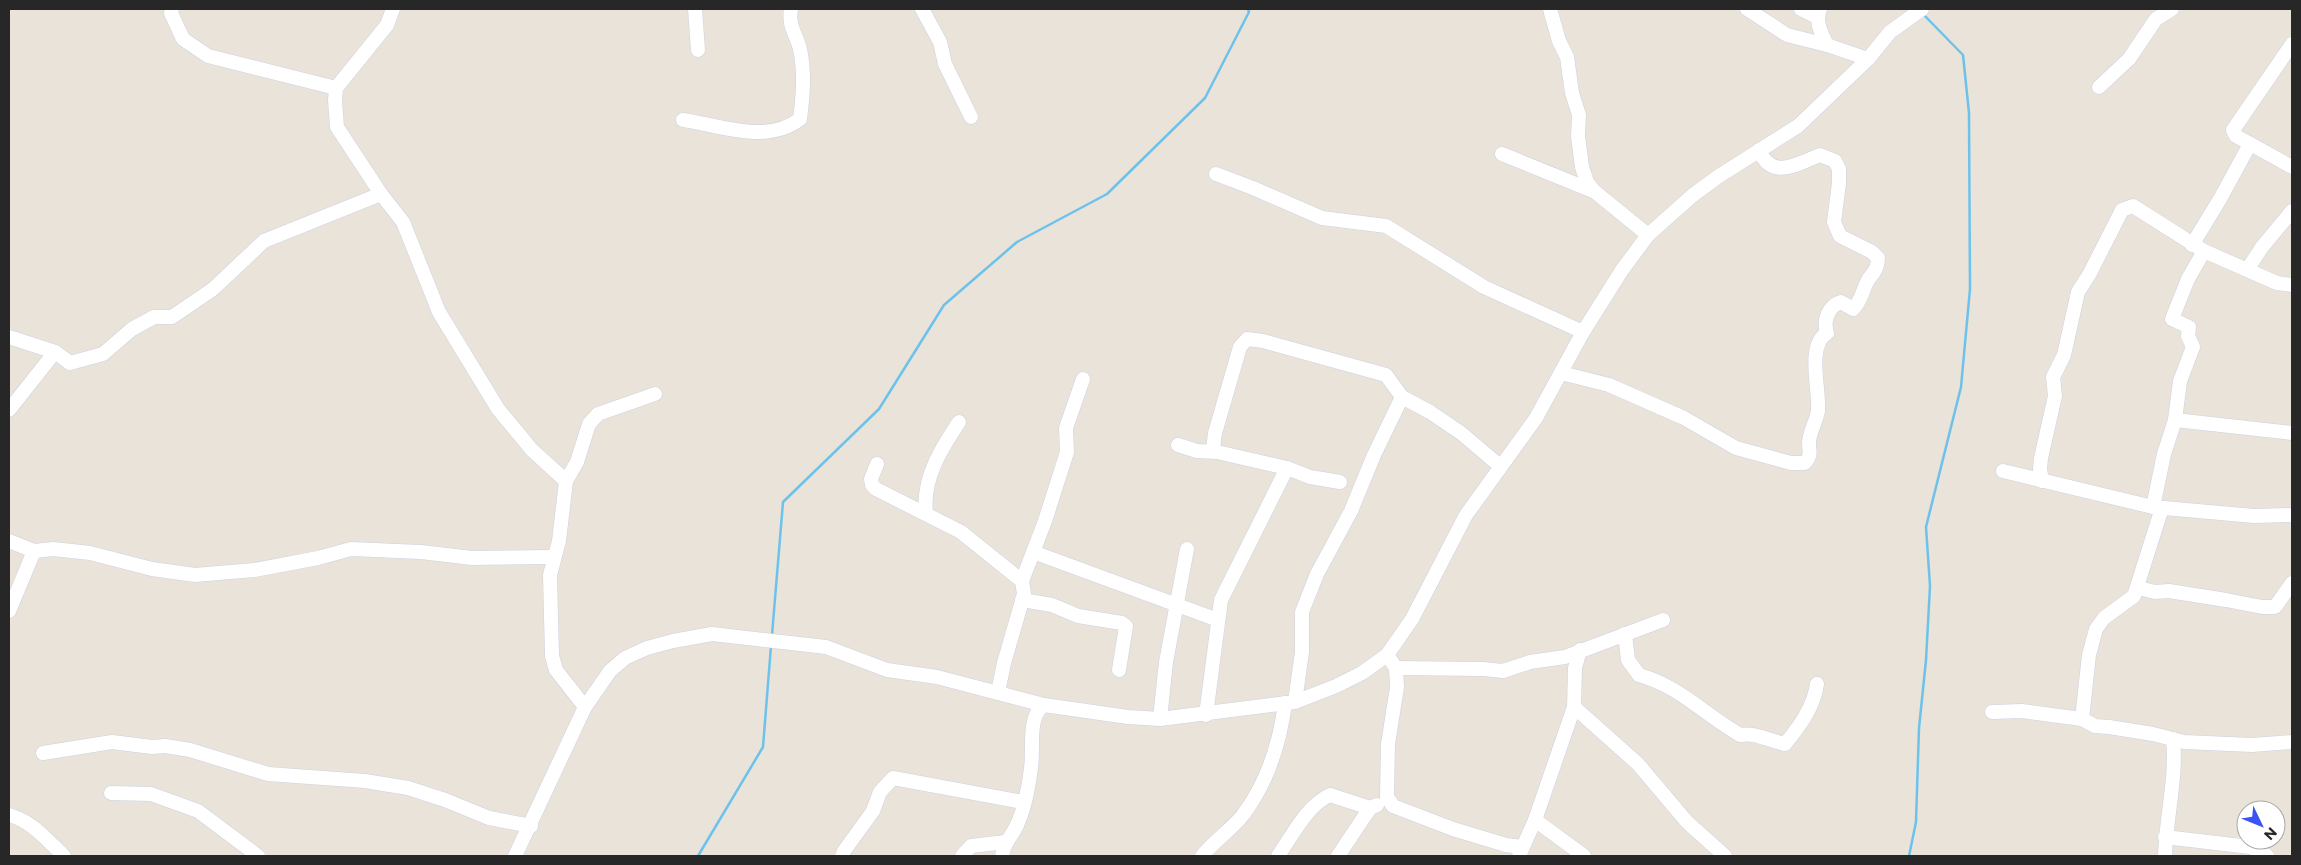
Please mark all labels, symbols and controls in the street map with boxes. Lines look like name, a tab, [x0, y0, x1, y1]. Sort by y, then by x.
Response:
north arrow	[2236, 800, 2286, 850]
text: N	[2260, 824, 2281, 844]

